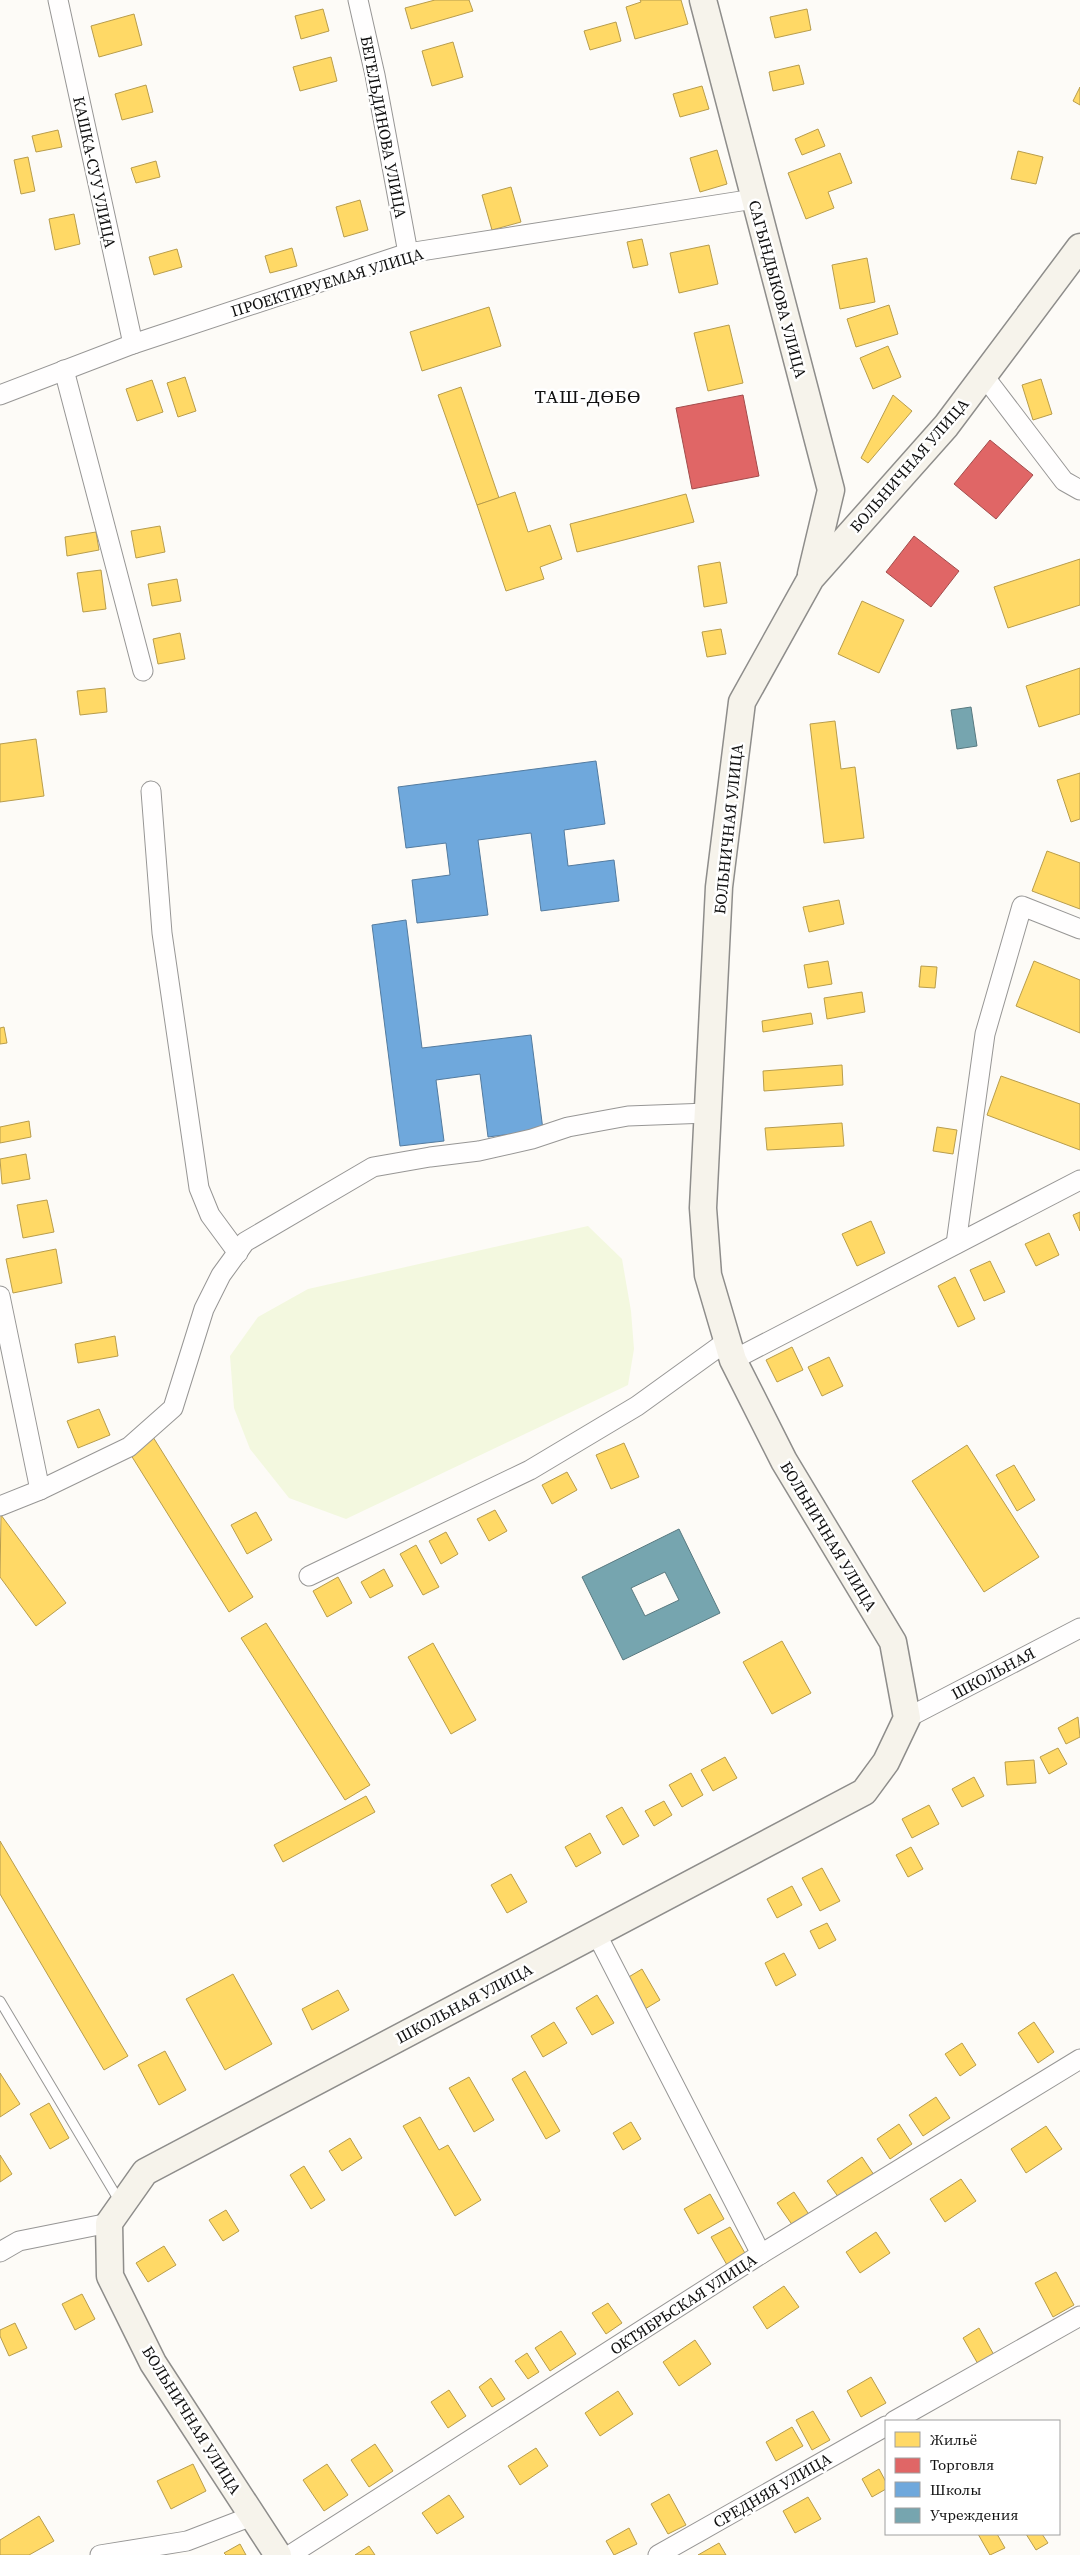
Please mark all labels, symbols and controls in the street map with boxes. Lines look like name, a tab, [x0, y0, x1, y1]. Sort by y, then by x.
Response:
street label: БЕГЕЛЬДИНОВА УЛИЦА	[355, 34, 413, 221]
street label: КАШКА-СУУ УЛИЦА	[68, 94, 122, 250]
street label: САГЫНДЫКОВА УЛИЦА	[744, 198, 812, 381]
street label: ПРОЕКТИРУЕМАЯ УЛИЦА	[228, 242, 426, 322]
district label: ТАШ-ДӨБӨ	[535, 383, 641, 409]
street label: БОЛЬНИЧНАЯ УЛИЦА	[844, 393, 974, 537]
street label: БОЛЬНИЧНАЯ УЛИЦА	[708, 742, 748, 915]
street label: БОЛЬНИЧНАЯ УЛИЦА	[775, 1457, 883, 1615]
street label: ШКОЛЬНАЯ	[947, 1642, 1039, 1704]
street label: ШКОЛЬНАЯ УЛИЦА	[392, 1957, 537, 2048]
street label: ОКТЯБРЬСКАЯ УЛИЦА	[605, 2248, 761, 2360]
street label: БОЛЬНИЧНАЯ УЛИЦА	[137, 2342, 247, 2499]
legend	[885, 2420, 1060, 2535]
text: Жильё	[930, 2429, 978, 2450]
street label: СРЕДНЯЯ УЛИЦА	[709, 2447, 835, 2533]
text: Торговля	[930, 2454, 994, 2475]
text: Школы	[930, 2479, 981, 2500]
text: Учреждения	[930, 2504, 1018, 2525]

